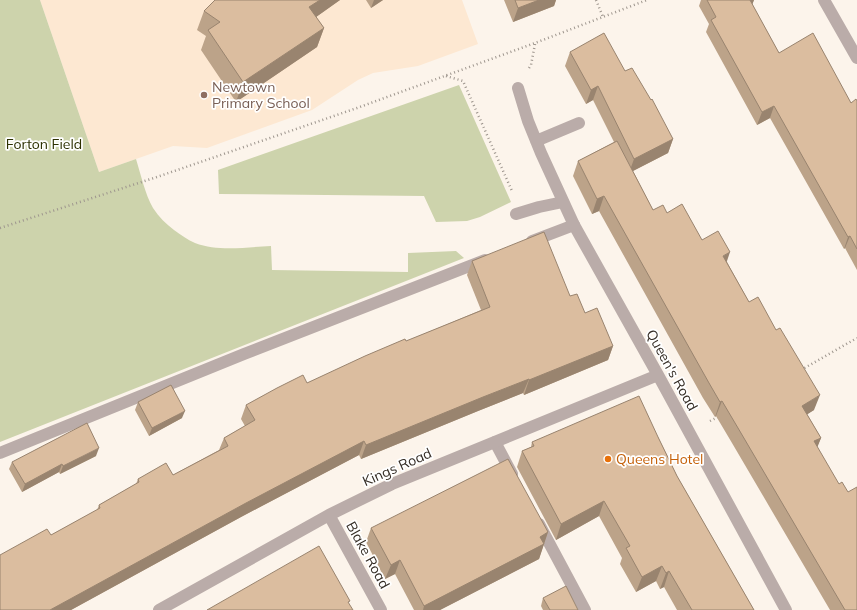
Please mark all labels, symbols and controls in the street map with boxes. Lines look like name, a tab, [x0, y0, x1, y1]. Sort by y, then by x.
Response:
place label: Newtown Primary School	[212, 78, 310, 112]
marker: Newtown Primary School	[199, 90, 209, 100]
park label: Forton Field	[6, 135, 82, 153]
street label: Queen's Road	[642, 326, 702, 414]
street label: Kings Road	[360, 444, 434, 490]
place label: Queens Hotel	[616, 450, 703, 468]
marker: Queens Hotel	[603, 454, 613, 464]
street label: Blake Road	[342, 518, 394, 592]

